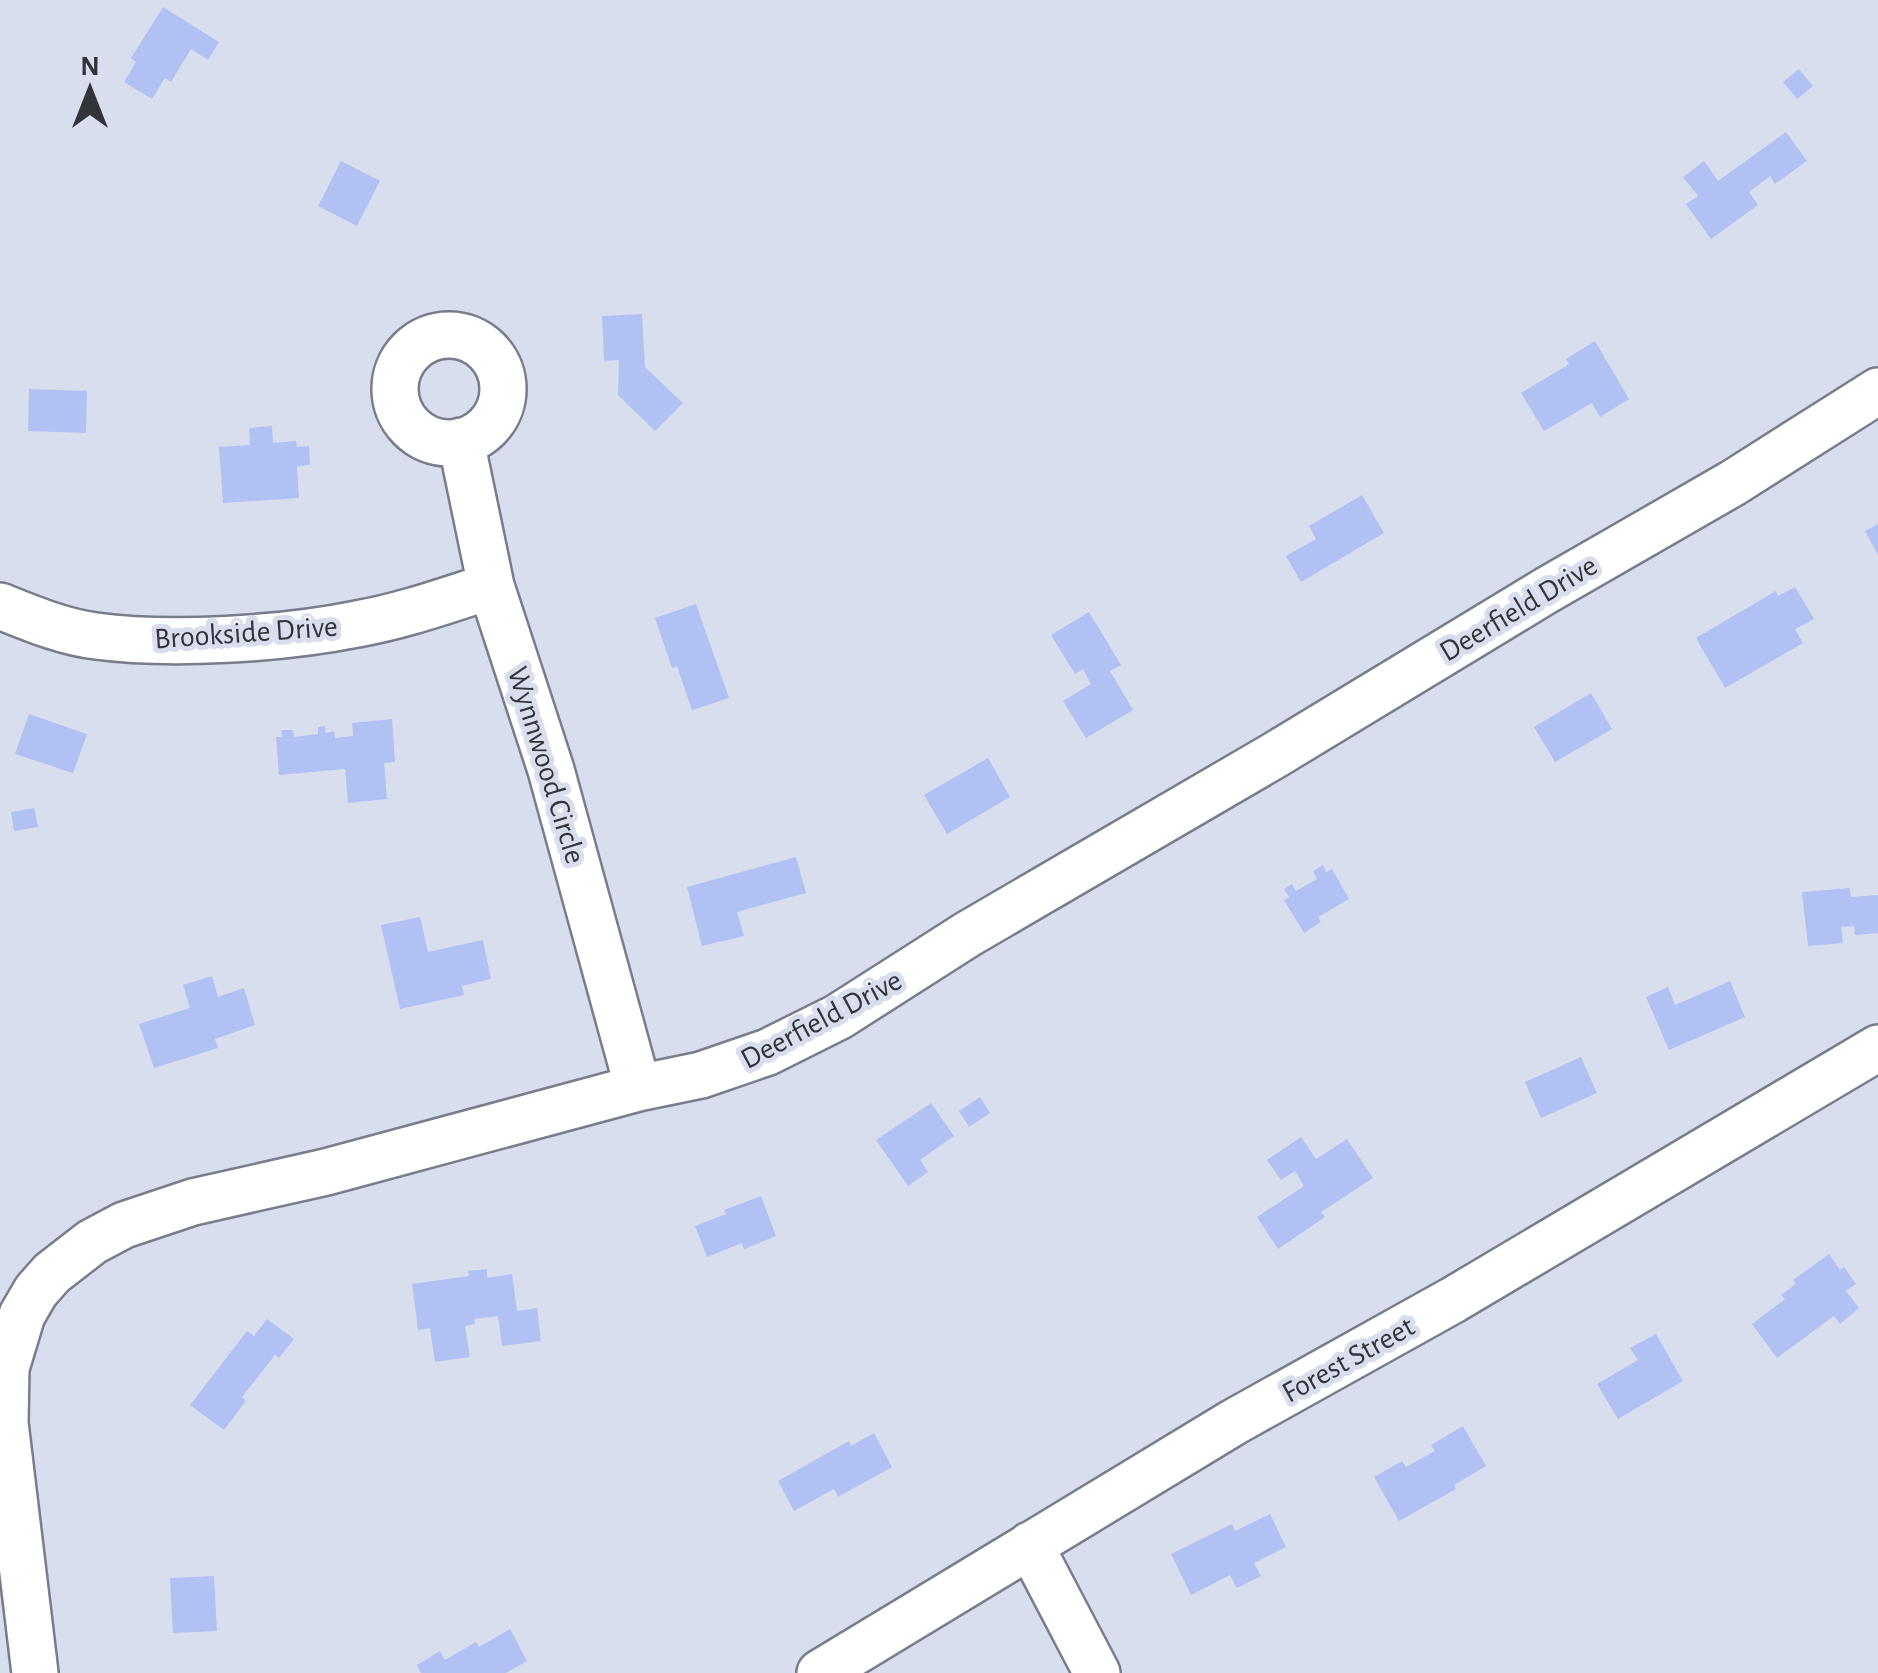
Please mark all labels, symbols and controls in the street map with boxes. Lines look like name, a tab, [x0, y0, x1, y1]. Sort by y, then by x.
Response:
north arrow	[40, 40, 140, 140]
text: N	[80, 53, 100, 81]
street label: Deerfield Drive	[1435, 550, 1602, 667]
street label: Brookside Drive	[153, 612, 339, 654]
street label: Wynnwood Circle	[502, 663, 590, 867]
street label: Deerfield Drive	[736, 965, 907, 1075]
street label: Forest Street	[1277, 1311, 1420, 1408]

